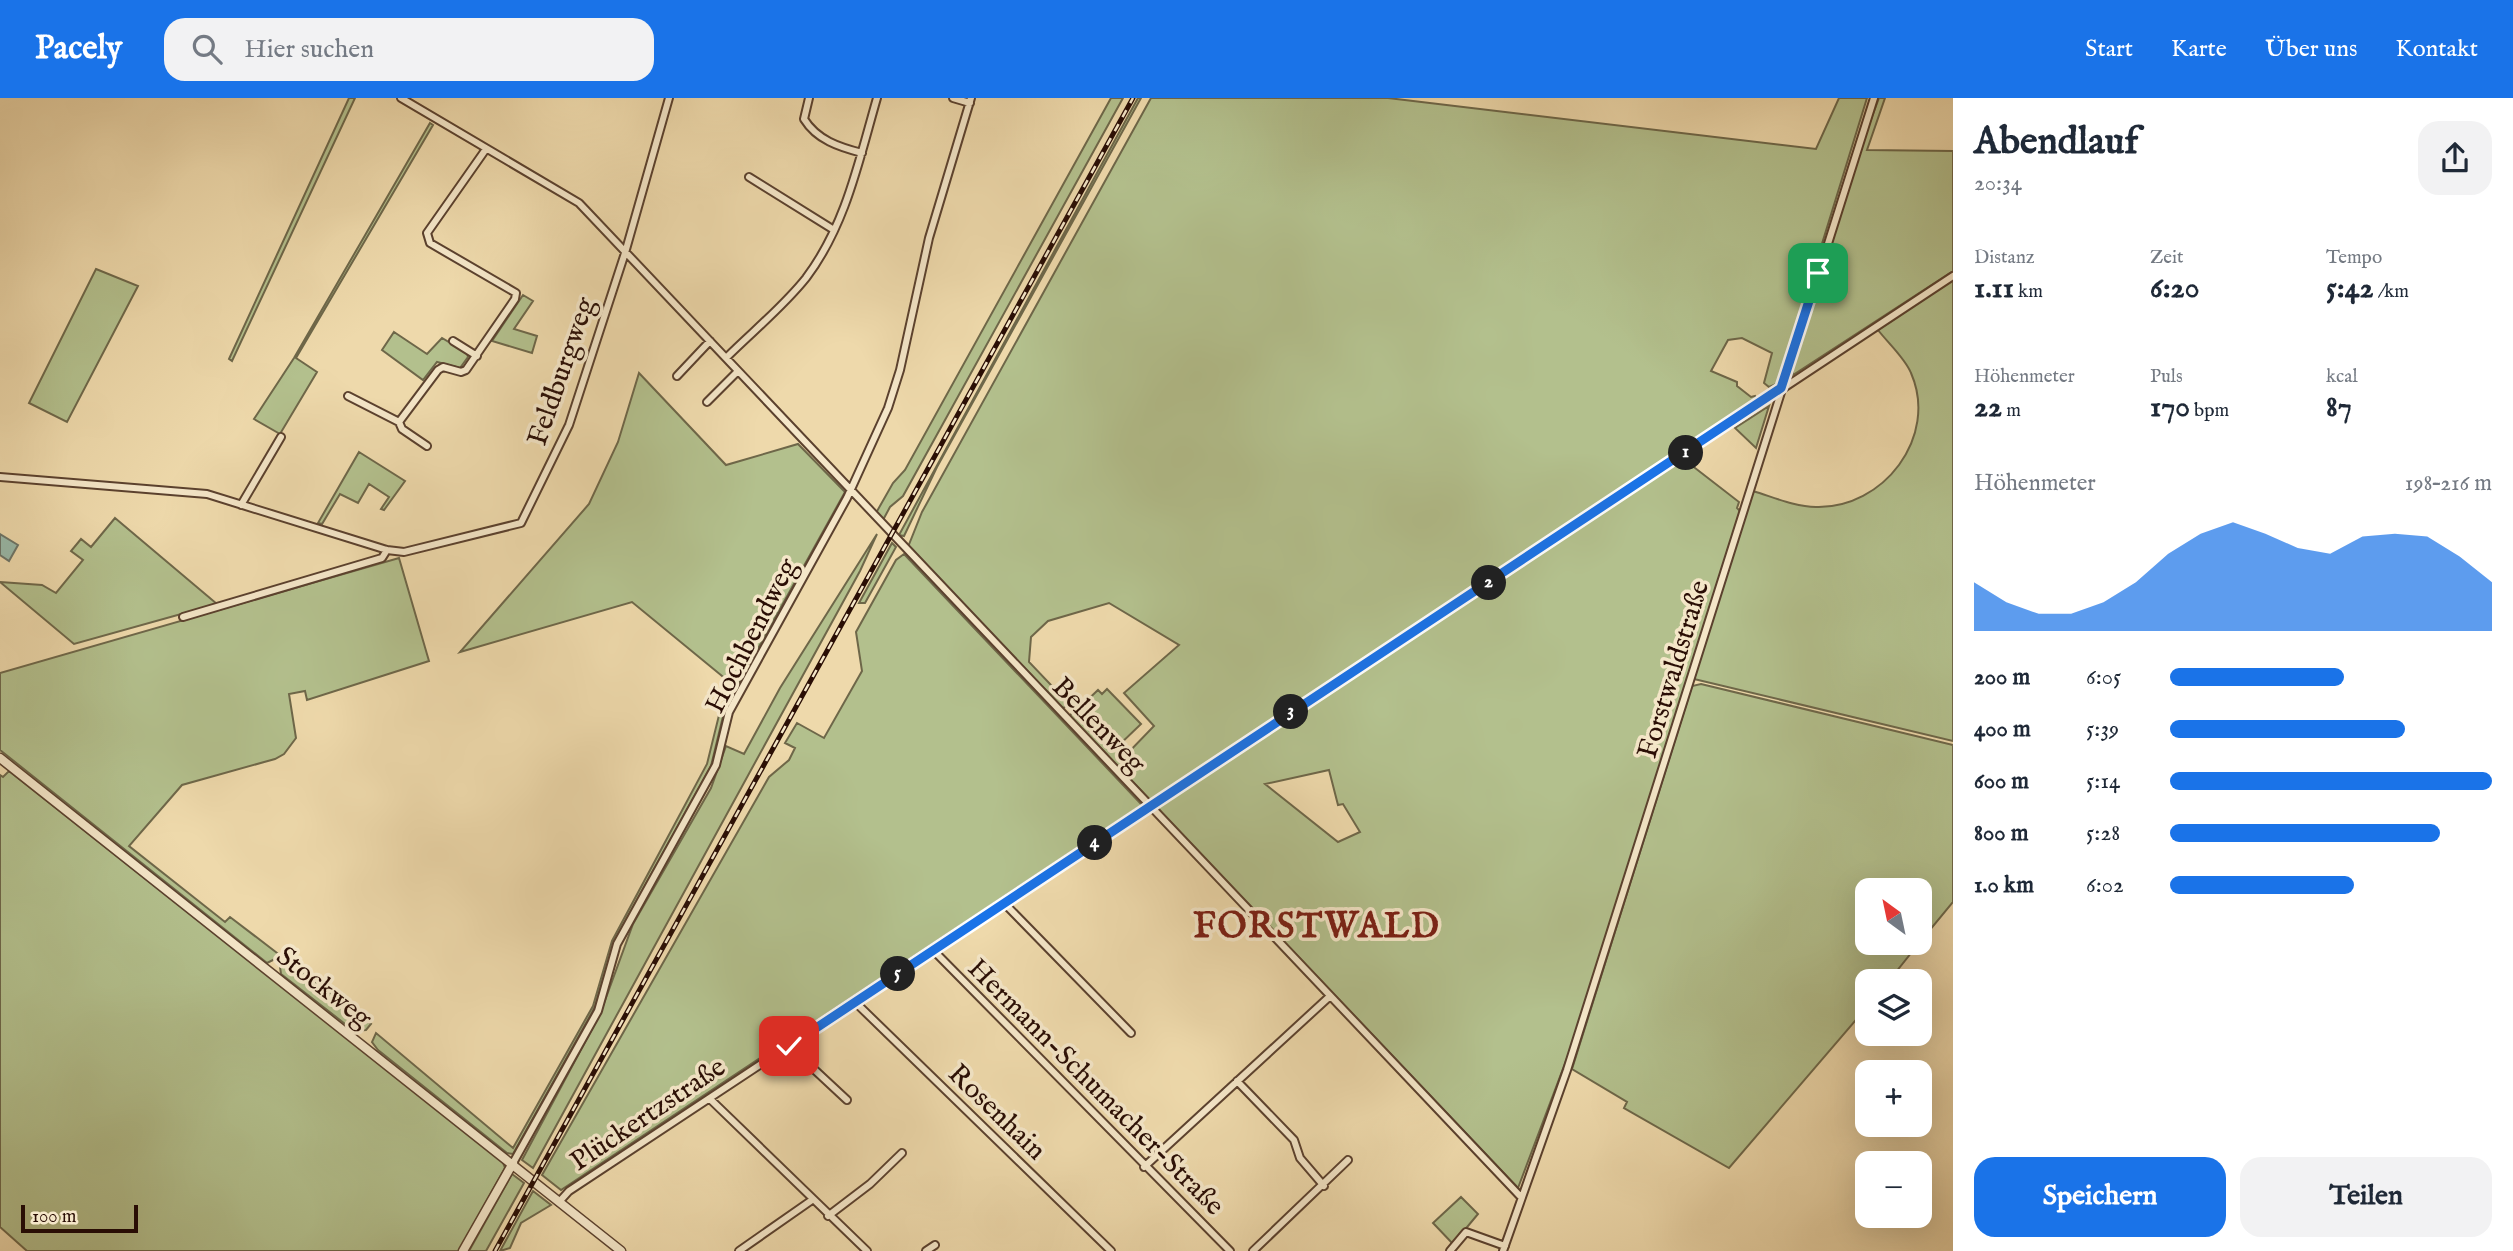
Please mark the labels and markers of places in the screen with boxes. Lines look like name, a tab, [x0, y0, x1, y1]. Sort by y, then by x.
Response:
pin	[1788, 243, 1848, 303]
pin: 1	[1668, 436, 1704, 470]
pin: 2	[1472, 566, 1506, 601]
pin: 3	[1274, 694, 1308, 730]
pin: 4	[1078, 826, 1112, 860]
pin: 5	[880, 956, 916, 992]
pin	[759, 1016, 819, 1076]

